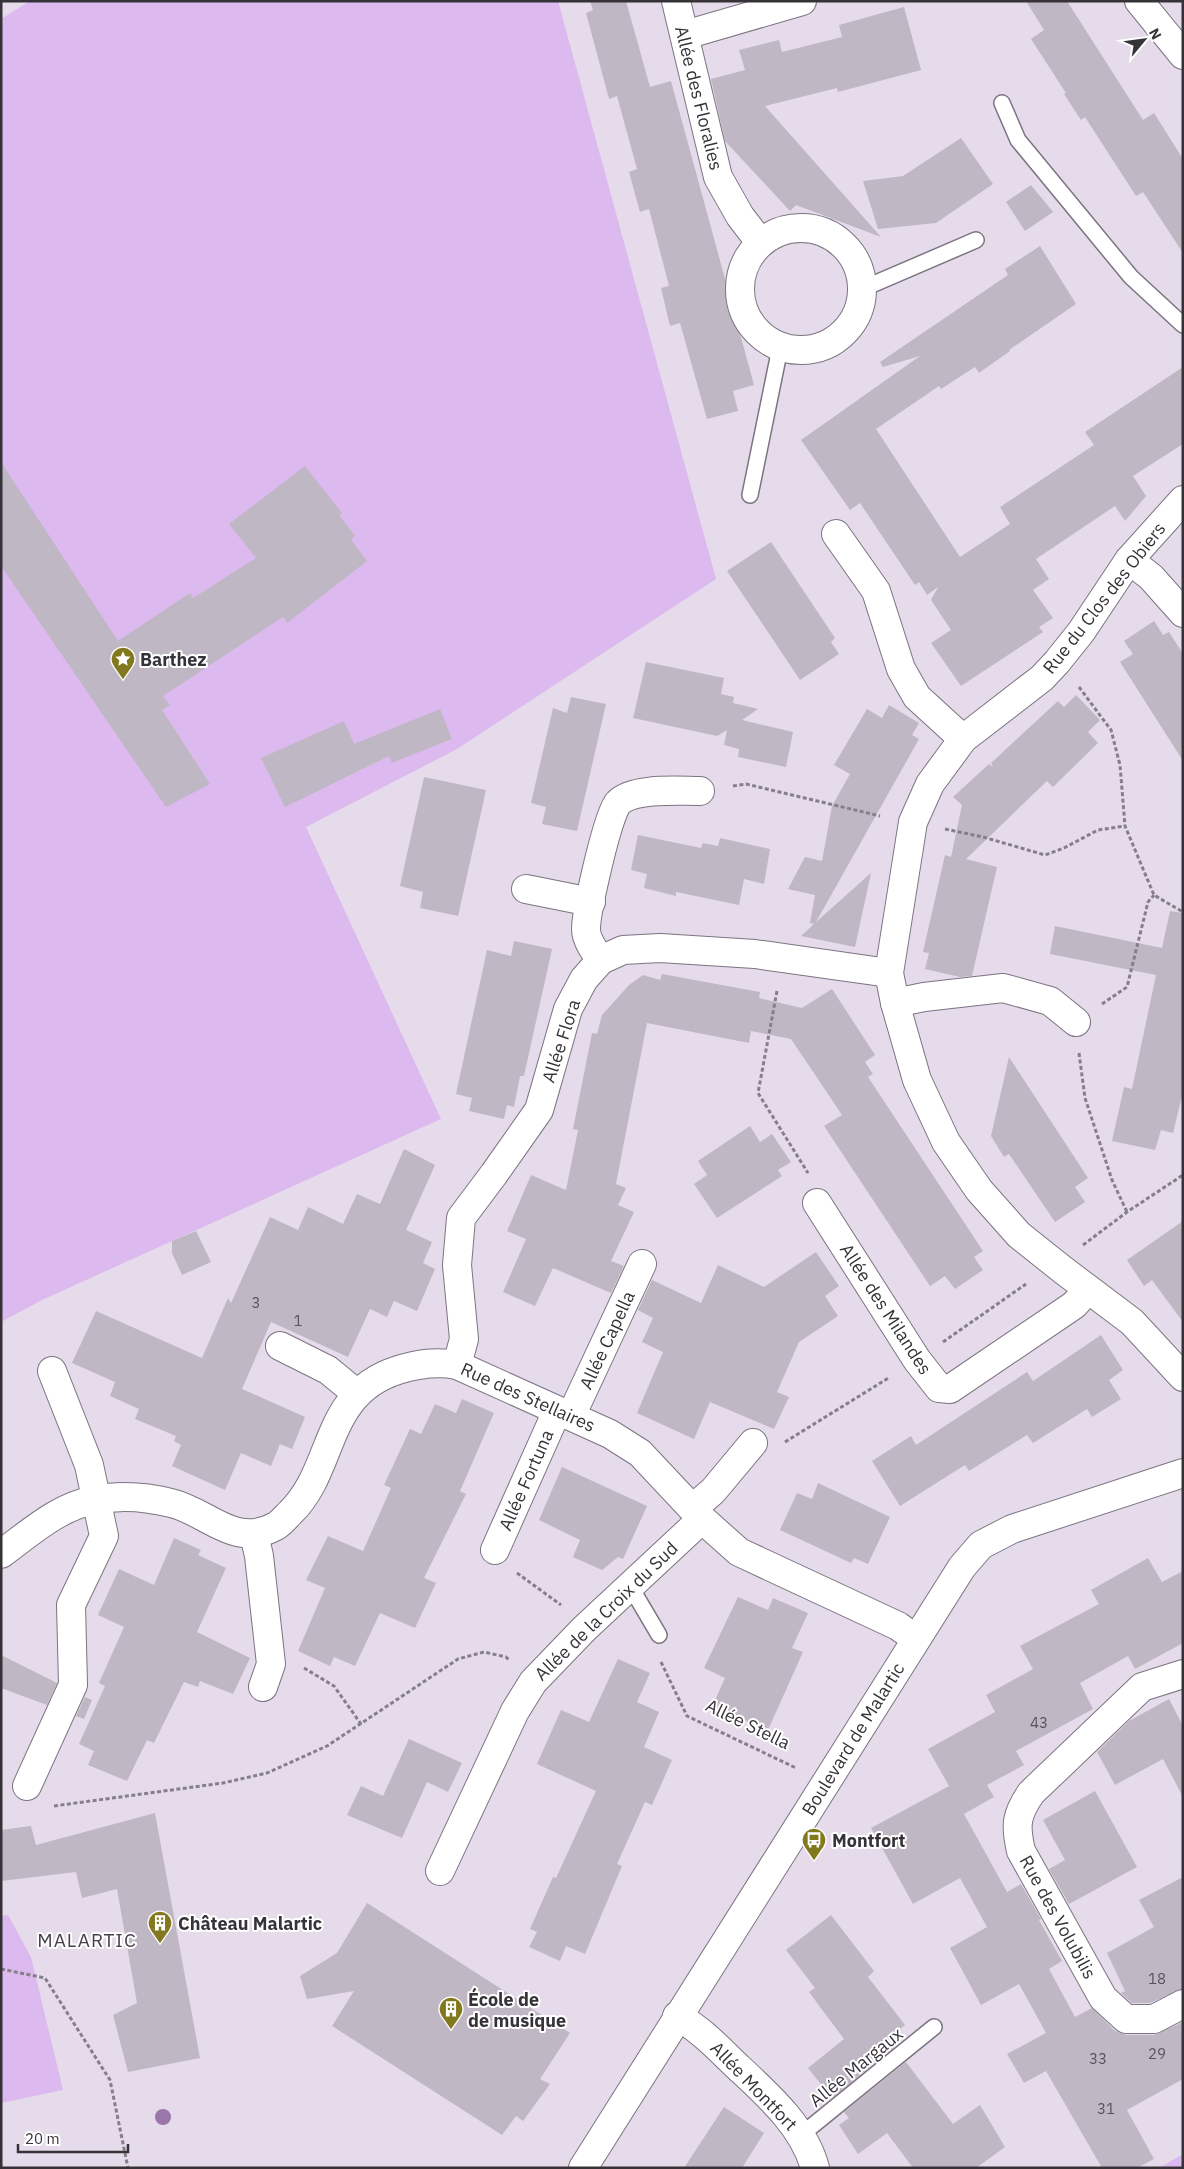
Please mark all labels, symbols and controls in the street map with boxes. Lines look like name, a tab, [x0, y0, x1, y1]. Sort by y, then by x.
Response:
north arrow	[1119, 15, 1169, 65]
street label: Allée des Floralies	[670, 23, 728, 173]
text: N	[1145, 25, 1166, 42]
street label: Rue du Clos des Obiers	[1038, 518, 1170, 678]
place icon: Barthez	[110, 646, 136, 680]
place label: Barthez	[140, 648, 207, 671]
street label: Allée Flora	[537, 996, 585, 1086]
street label: Allée des Milandes	[835, 1239, 937, 1379]
street label: Allée Capella	[574, 1287, 640, 1393]
house number: 3	[251, 1293, 261, 1312]
house number: 1	[293, 1311, 303, 1330]
street label: Rue des Stellaires	[457, 1357, 599, 1437]
street label: Allée Fortuna	[494, 1426, 559, 1534]
street label: Allée de la Croix du Sud	[530, 1537, 682, 1685]
street label: Boulevard de Malartic	[797, 1658, 909, 1820]
street label: Allée Stella	[702, 1694, 794, 1754]
house number: 43	[1030, 1713, 1048, 1732]
bus stop icon: Montfort	[801, 1827, 827, 1861]
place label: Montfort	[832, 1829, 905, 1852]
street label: Rue des Volubilis	[1015, 1851, 1101, 1983]
building icon: Château Malartic	[147, 1910, 173, 1944]
place label: Château Malartic	[178, 1912, 322, 1935]
district label: MALARTIC	[37, 1928, 137, 1952]
house number: 18	[1148, 1969, 1166, 1988]
place label: École de de musique	[468, 1987, 566, 2032]
building icon: École de de musique	[438, 1996, 464, 2030]
street label: Allée Margaux	[804, 2022, 908, 2112]
street label: Allée Montfort	[706, 2037, 802, 2135]
house number: 29	[1148, 2044, 1166, 2063]
house number: 33	[1089, 2049, 1107, 2068]
house number: 31	[1097, 2099, 1115, 2118]
scale bar	[18, 2122, 128, 2154]
text: 20 m	[25, 2129, 60, 2148]

